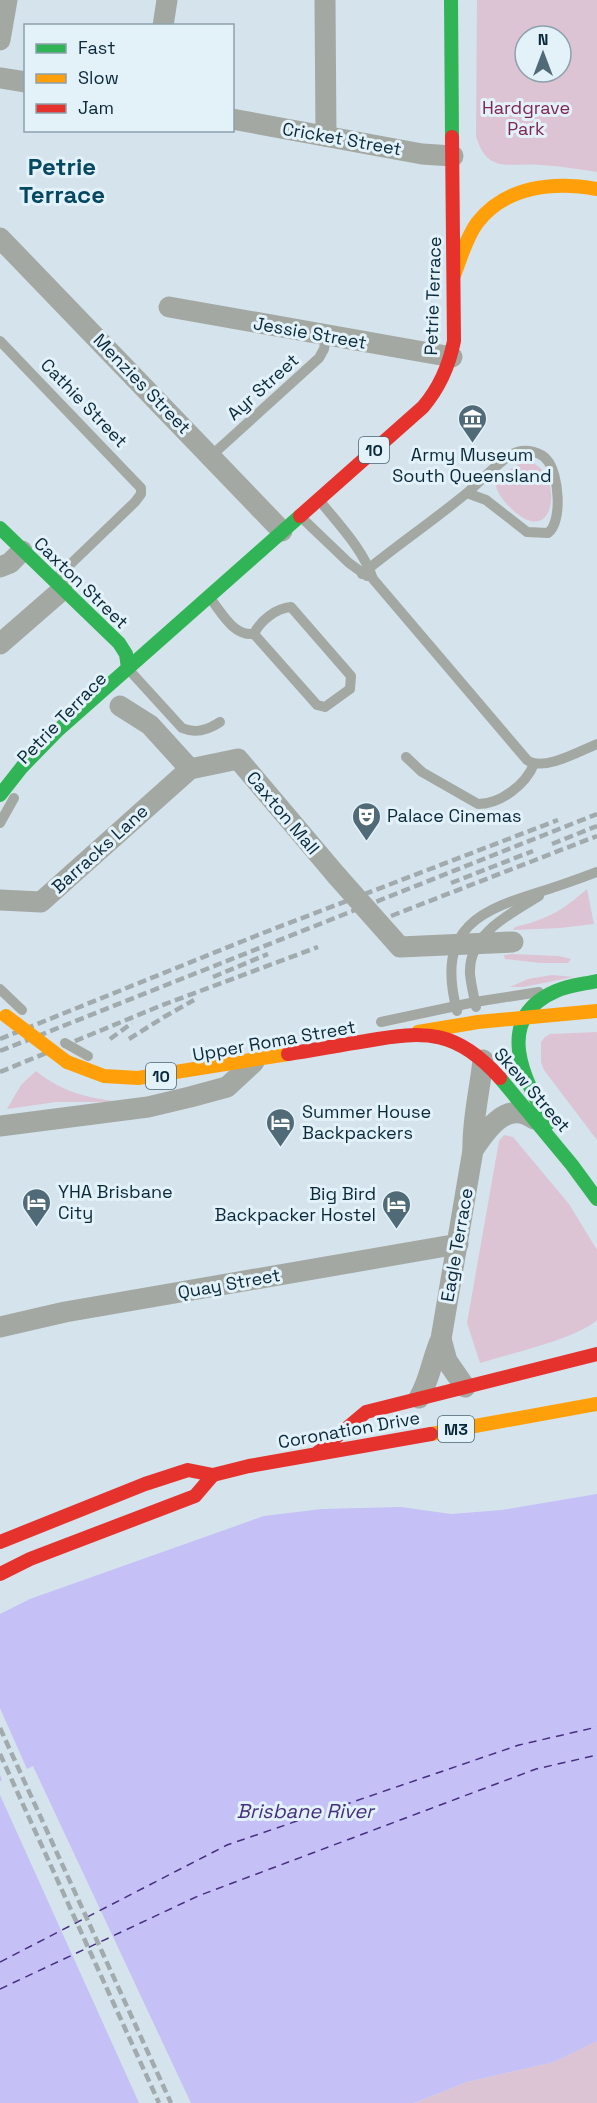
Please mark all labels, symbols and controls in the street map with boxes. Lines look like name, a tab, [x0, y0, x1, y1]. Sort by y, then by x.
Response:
legend	[24, 24, 234, 132]
north arrow	[513, 24, 573, 84]
text: N	[538, 29, 548, 50]
text: Fast	[78, 36, 115, 59]
text: Slow	[78, 66, 119, 89]
text: Jam	[78, 96, 114, 119]
park label: Hardgrave Park	[482, 96, 570, 140]
street label: Cricket Street	[281, 117, 404, 160]
district label: Petrie Terrace	[19, 151, 105, 210]
street label: Petrie Terrace	[419, 236, 446, 356]
street label: Jessie Street	[252, 311, 368, 354]
street label: Menzies Street	[89, 329, 196, 439]
street label: Ayr Street	[222, 348, 303, 425]
street label: Cathie Street	[36, 353, 133, 452]
museum icon: Army Museum South Queensland	[456, 402, 488, 444]
road number: 10	[359, 437, 389, 463]
place label: Army Museum South Queensland	[392, 443, 552, 487]
street label: Caxton Street	[29, 532, 133, 633]
street label: Petrie Terrace	[12, 667, 111, 769]
street label: Caxton Mall	[242, 766, 325, 859]
street label: Barracks Lane	[47, 799, 153, 898]
theatre icon: Palace Cinemas	[350, 800, 382, 842]
place label: Palace Cinemas	[387, 804, 521, 827]
street label: Upper Roma Street	[191, 1015, 357, 1066]
street label: Skew Street	[489, 1043, 575, 1137]
road number: 10	[146, 1063, 176, 1089]
place label: Summer House Backpackers	[302, 1100, 431, 1144]
hotel icon: Summer House Backpackers	[265, 1106, 297, 1148]
place label: YHA Brisbane City	[58, 1180, 173, 1224]
place label: Big Bird Backpacker Hostel	[215, 1182, 376, 1226]
hotel icon: YHA Brisbane City	[21, 1186, 53, 1228]
street label: Eagle Terrace	[435, 1186, 478, 1304]
hotel icon: Big Bird Backpacker Hostel	[381, 1188, 413, 1230]
street label: Quay Street	[176, 1263, 282, 1304]
street label: Coronation Drive	[276, 1406, 422, 1453]
road number: M3	[438, 1416, 474, 1442]
water label: Brisbane River	[236, 1798, 376, 1824]

